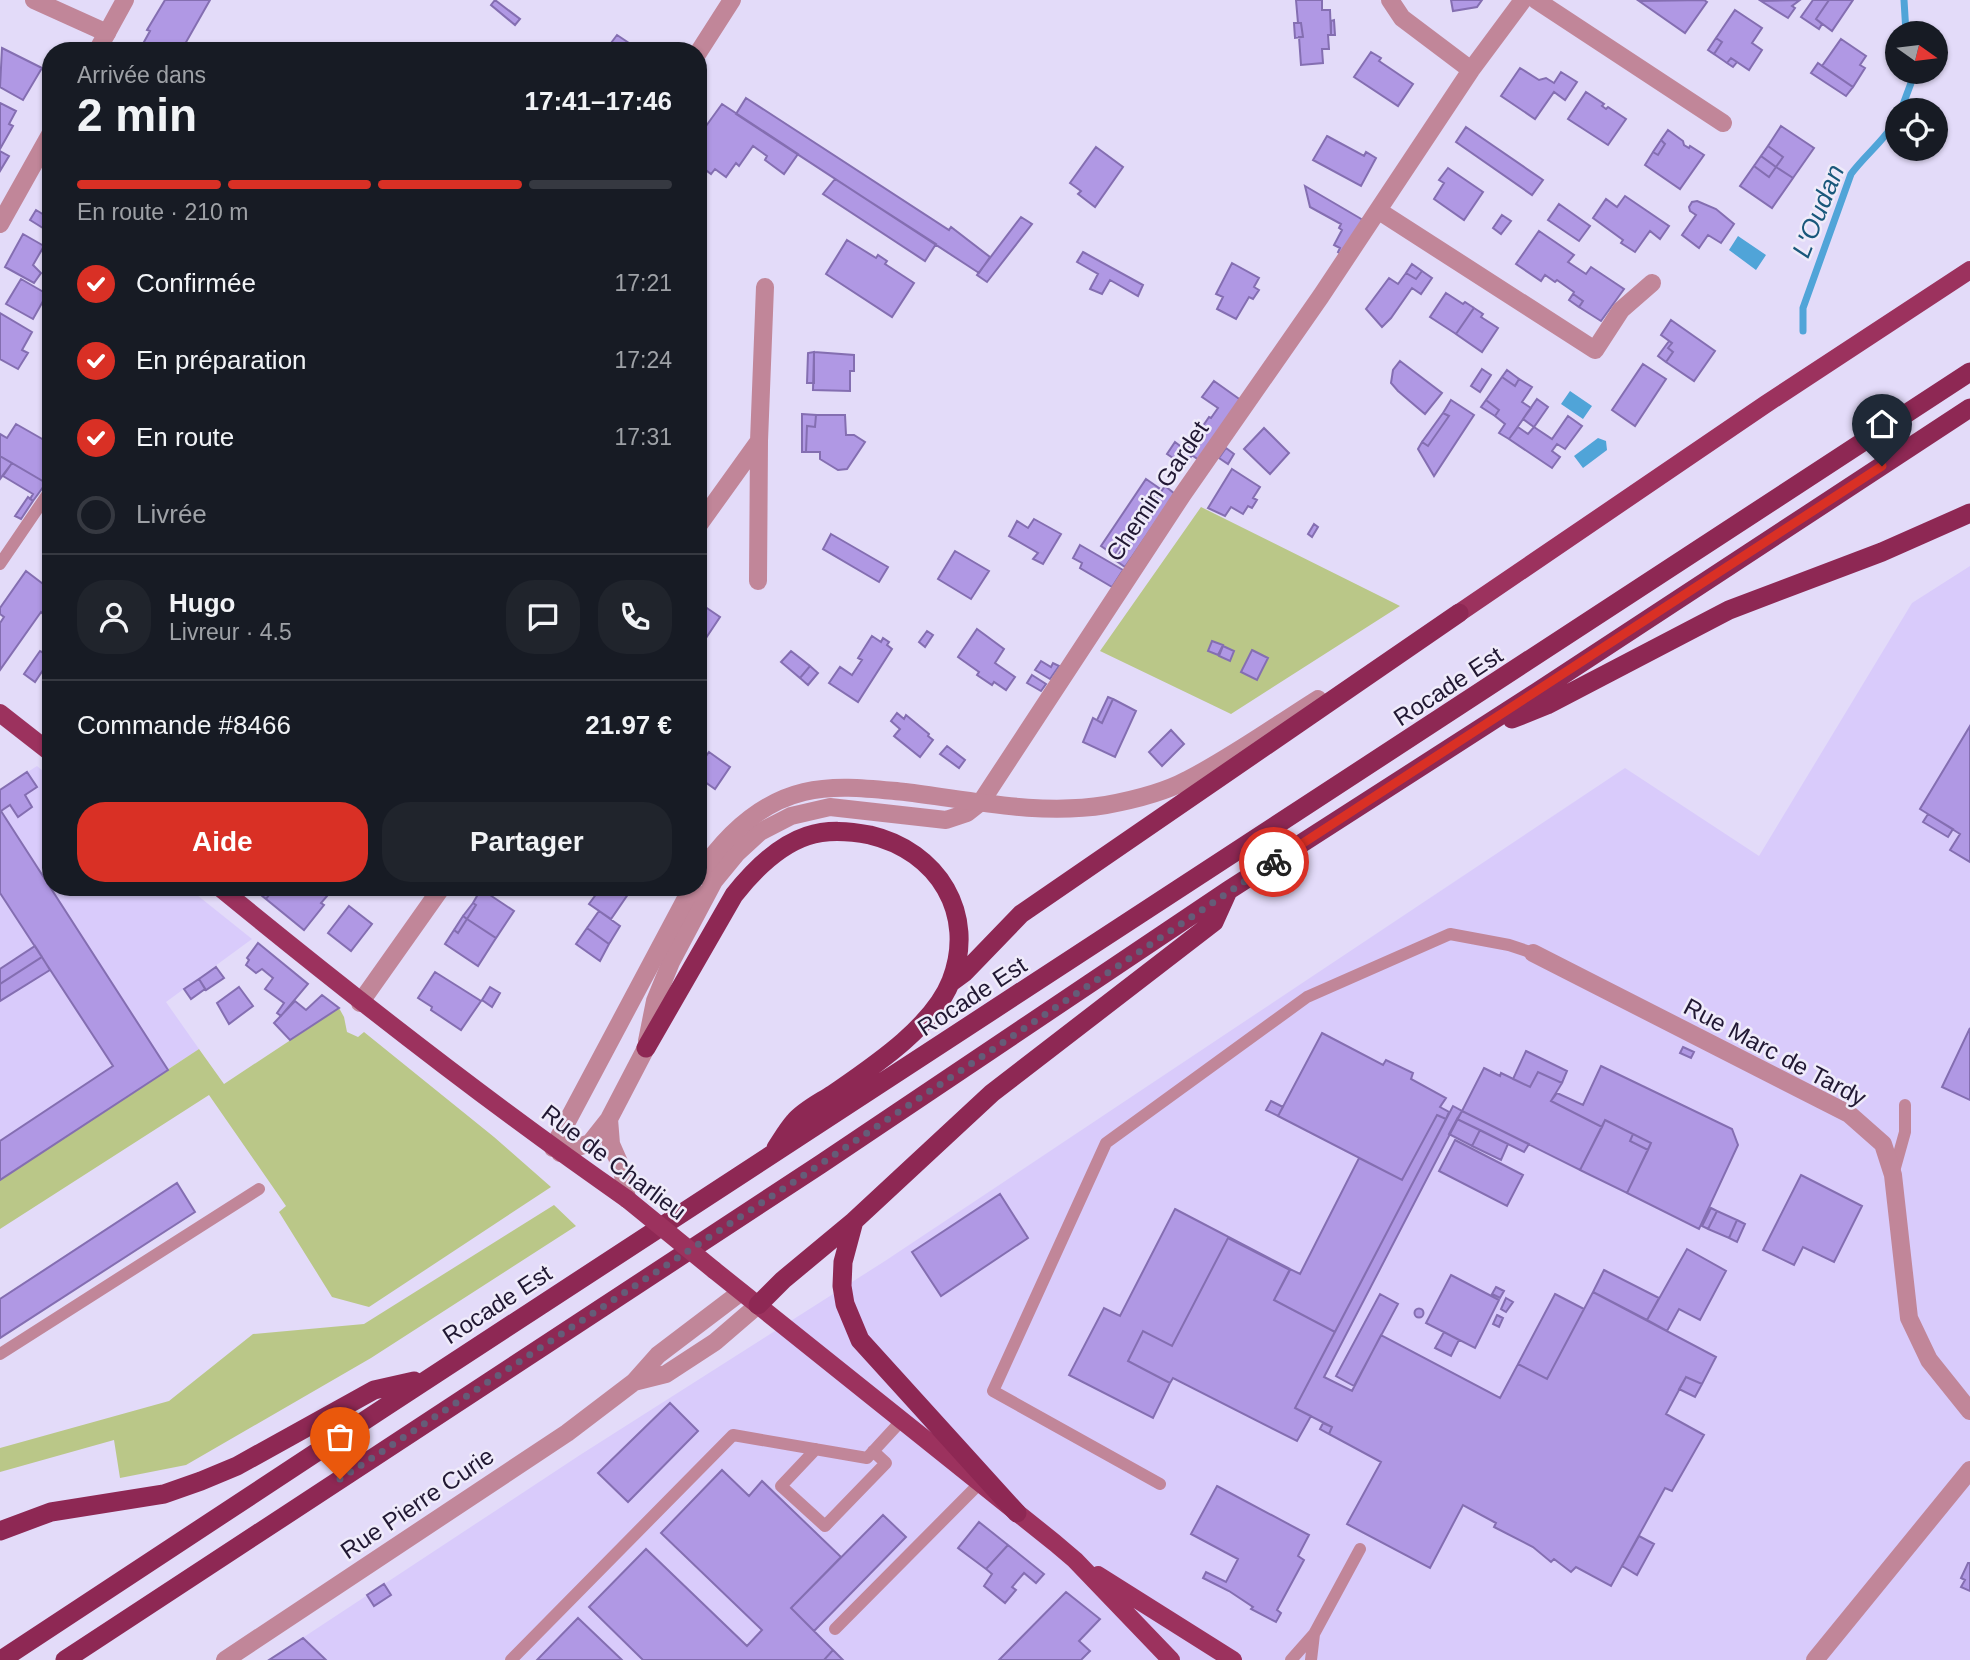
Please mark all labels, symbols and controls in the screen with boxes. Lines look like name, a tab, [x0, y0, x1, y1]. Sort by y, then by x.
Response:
north arrow	[1885, 21, 1948, 84]
map controls	[1885, 21, 1948, 161]
text: Arrivée dans	[77, 62, 206, 88]
text: 17:41–17:46	[525, 86, 672, 116]
text: 2 min	[77, 89, 197, 141]
button: locate	[1885, 98, 1948, 161]
water label: L'Oudan	[1786, 160, 1850, 262]
text: En route · 210 m	[77, 199, 248, 225]
icon: check	[77, 265, 115, 303]
text: Confirmée	[136, 268, 256, 298]
text: 17:21	[614, 270, 672, 296]
icon: check	[77, 342, 115, 380]
text: En préparation	[136, 345, 307, 375]
text: 17:24	[614, 347, 672, 373]
pin	[1852, 394, 1912, 466]
icon: home	[1863, 405, 1901, 443]
street label: Chemin Gardet	[1100, 416, 1214, 566]
icon: check	[77, 419, 115, 457]
text: En route	[136, 422, 234, 452]
text: 17:31	[614, 424, 672, 450]
text: Livrée	[136, 499, 207, 529]
button: person	[77, 580, 151, 654]
button: chat	[506, 580, 580, 654]
button: phone	[598, 580, 672, 654]
text: Hugo	[169, 588, 235, 618]
text: Livreur · 4.5	[169, 619, 292, 645]
street label: Rocade Est	[1389, 641, 1508, 731]
text: Commande #8466	[77, 710, 291, 740]
text: 21.97 €	[585, 710, 672, 740]
button: Aide	[77, 802, 368, 882]
button: Partager	[382, 802, 672, 882]
courier	[1239, 827, 1309, 897]
icon: bike	[1255, 843, 1293, 881]
street label: Rocade Est	[913, 951, 1032, 1041]
street label: Rue Marc de Tardy	[1679, 993, 1871, 1111]
street label: Rue de Charlieu	[537, 1099, 691, 1225]
street label: Rocade Est	[438, 1259, 557, 1349]
pin	[310, 1407, 370, 1479]
icon: bag	[321, 1418, 359, 1456]
street label: Rue Pierre Curie	[335, 1442, 499, 1564]

